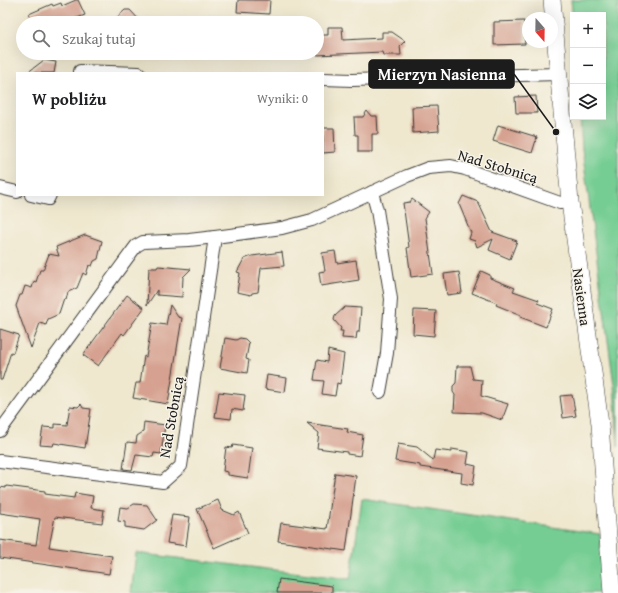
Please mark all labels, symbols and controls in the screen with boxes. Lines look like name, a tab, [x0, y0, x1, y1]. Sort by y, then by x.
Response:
north arrow	[522, 12, 558, 48]
map controls	[570, 12, 606, 120]
button: +	[570, 12, 606, 48]
search box	[16, 16, 324, 60]
icon: search	[30, 27, 52, 49]
text: Szukaj tutaj	[62, 28, 136, 49]
button: −	[570, 48, 606, 84]
callout: Mierzyn Nasienna	[369, 60, 514, 88]
text: Mierzyn Nasienna	[378, 62, 507, 86]
button: layers	[570, 84, 606, 120]
text: W pobliżu	[32, 86, 107, 111]
text: Wyniki: 0	[257, 89, 308, 108]
street label: Nad Stobnicą	[455, 144, 541, 188]
street label: Nasienna	[568, 267, 596, 327]
street label: Nad Stobnicą	[153, 374, 189, 460]

